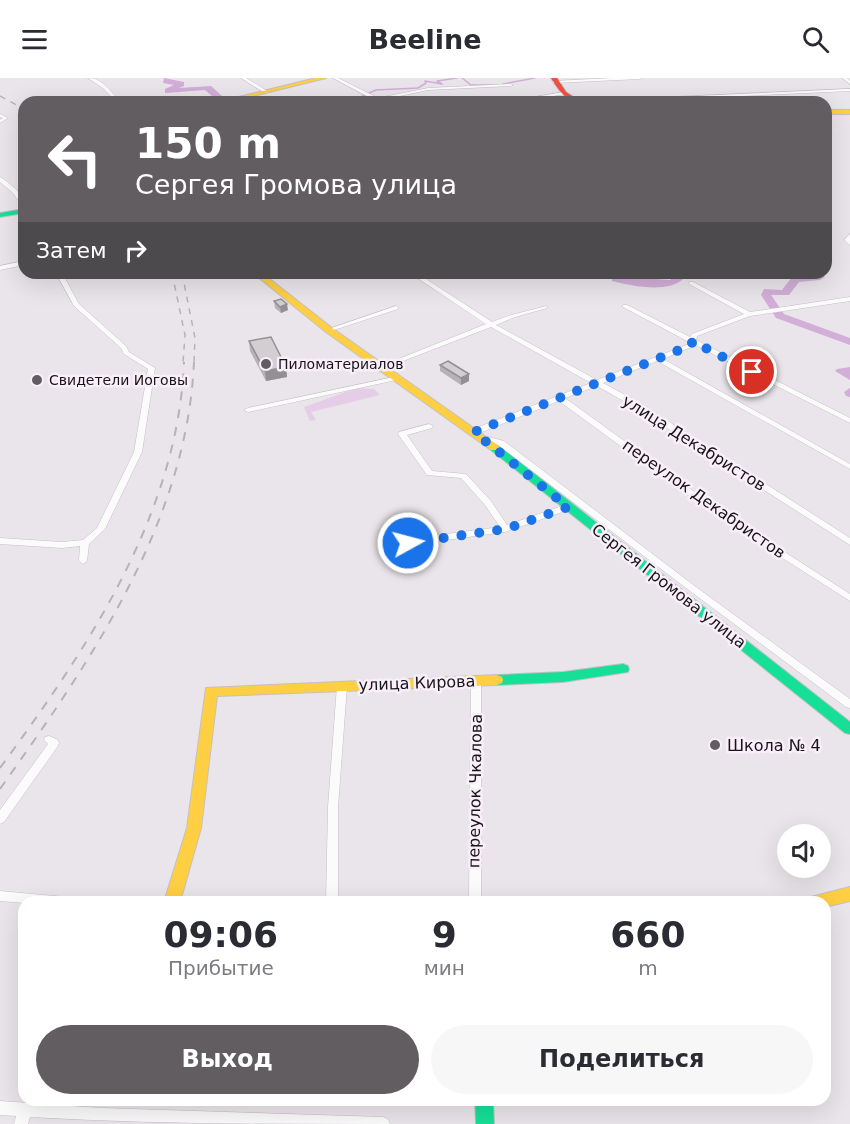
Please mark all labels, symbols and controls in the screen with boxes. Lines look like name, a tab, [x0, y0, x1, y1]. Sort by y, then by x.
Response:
icon: menu	[18, 23, 51, 56]
icon: search	[799, 23, 832, 56]
text: Beeline	[368, 24, 482, 55]
text: 150 m	[135, 119, 281, 168]
icon: left	[36, 120, 114, 198]
text: Сергея Громова улица	[135, 169, 457, 200]
icon: right	[119, 234, 152, 267]
text: Затем	[36, 238, 107, 263]
pin	[726, 346, 777, 397]
icon: arrive	[735, 355, 768, 388]
place label: Пиломатериалов	[278, 356, 403, 372]
marker: Пиломатериалов	[259, 357, 273, 371]
place label: Свидетели Иоговы	[49, 372, 188, 388]
marker: Свидетели Иоговы	[30, 373, 44, 387]
street label: улица Декабристов	[619, 391, 769, 495]
street label: переулок Декабристов	[619, 436, 789, 562]
position arrow	[376, 511, 440, 575]
street label: Сергея Громова улица	[588, 520, 750, 652]
street label: улица Кирова	[358, 671, 476, 695]
street label: переулок Чкалова	[464, 714, 486, 868]
place label: Школа № 4	[727, 736, 821, 755]
marker: Школа № 4	[708, 738, 722, 752]
map controls	[777, 824, 831, 878]
button: sound	[777, 824, 831, 878]
text: 09:06	[164, 914, 278, 955]
text: 9	[432, 914, 457, 955]
text: 660	[610, 914, 685, 955]
text: Прибытие	[168, 956, 274, 980]
text: мин	[424, 956, 465, 980]
text: m	[638, 956, 658, 980]
button: Выход	[36, 1025, 419, 1094]
button: Поделиться	[431, 1025, 813, 1094]

